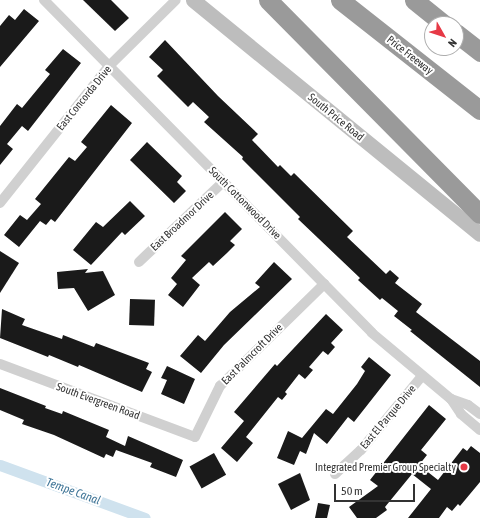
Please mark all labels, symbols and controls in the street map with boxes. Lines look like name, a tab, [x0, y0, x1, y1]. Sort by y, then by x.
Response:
north arrow	[424, 16, 464, 56]
street label: Price Freeway	[384, 33, 436, 77]
text: N	[446, 37, 459, 49]
street label: East Concorda Drive	[54, 63, 114, 133]
street label: South Price Road	[305, 91, 367, 143]
street label: South Cottonwood Drive	[206, 164, 284, 242]
street label: East Broadmor Drive	[148, 188, 216, 254]
street label: East Palmcroft Drive	[219, 321, 285, 387]
street label: South Evergreen Road	[54, 380, 142, 422]
street label: East El Parque Drive	[357, 382, 419, 452]
place label: Integrated Premier Group Specialty	[315, 460, 456, 474]
marker: Integrated Premier Group Specialty	[459, 462, 469, 472]
water label: Tempe Canal	[44, 475, 102, 509]
scale bar	[336, 476, 417, 502]
text: 50 m	[341, 484, 363, 498]

